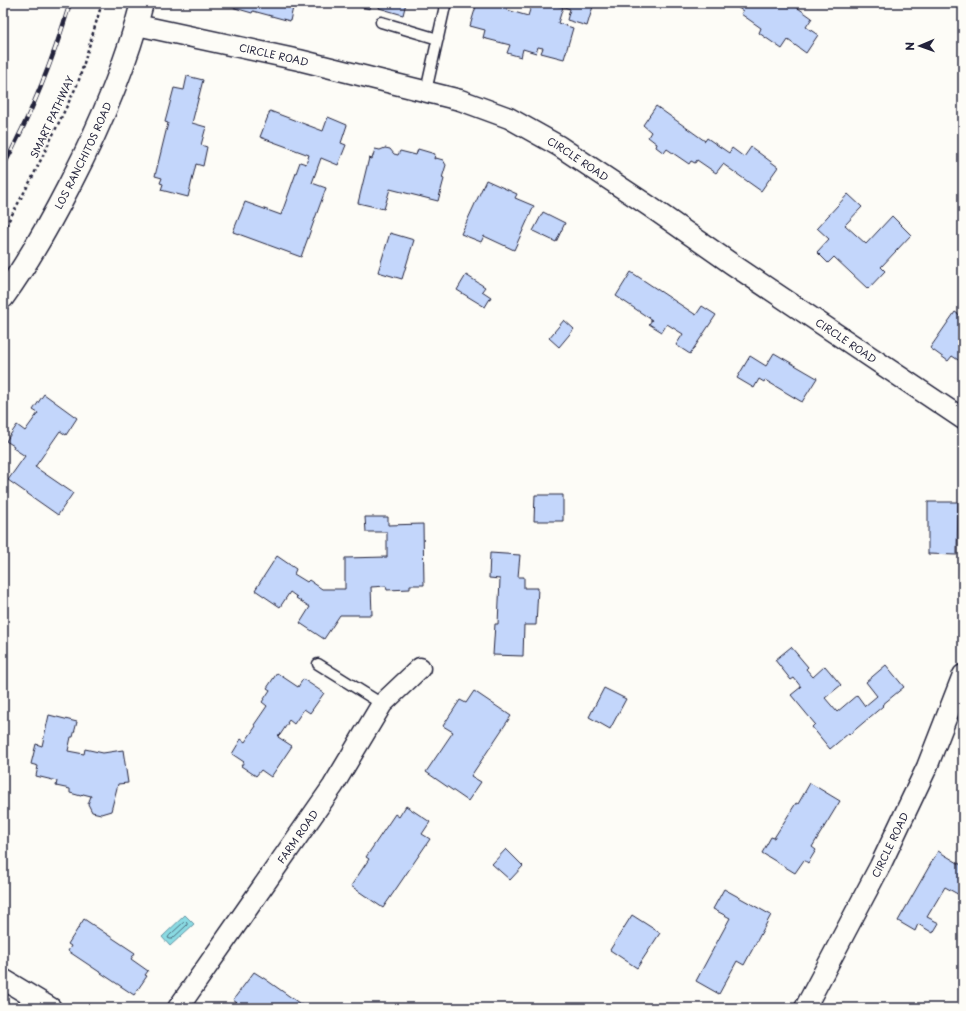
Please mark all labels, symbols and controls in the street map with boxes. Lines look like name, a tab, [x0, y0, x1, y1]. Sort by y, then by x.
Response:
north arrow	[900, 26, 940, 66]
street label: CIRCLE ROAD	[238, 39, 310, 69]
text: N	[901, 41, 918, 51]
street label: SMART PATHWAY	[26, 73, 77, 160]
street label: LOS RANCHITOS ROAD	[50, 99, 115, 211]
street label: CIRCLE ROAD	[545, 133, 612, 184]
street label: CIRCLE ROAD	[813, 314, 880, 366]
street label: FARM ROAD	[273, 807, 321, 866]
street label: CIRCLE ROAD	[867, 809, 912, 880]

